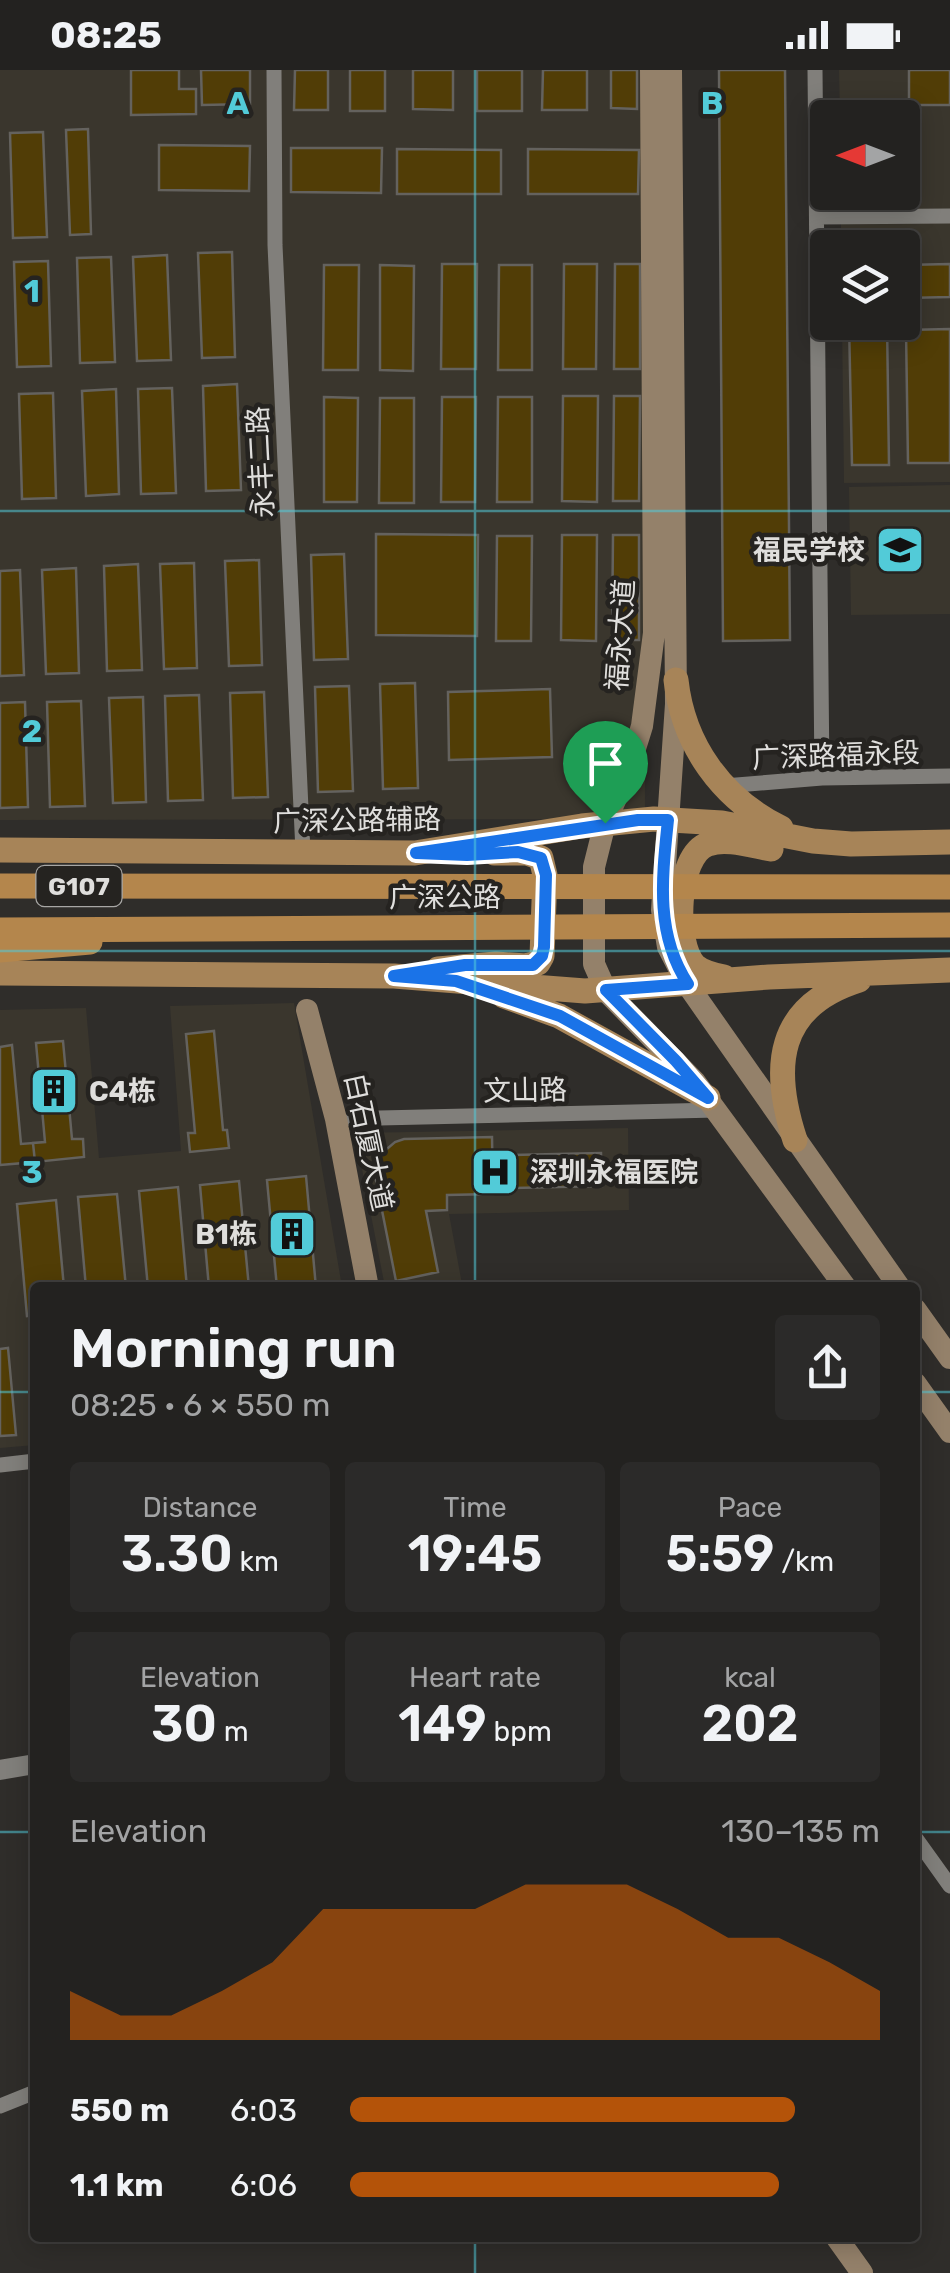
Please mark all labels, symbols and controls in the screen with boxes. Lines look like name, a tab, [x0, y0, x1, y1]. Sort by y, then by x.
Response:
text: 08:25	[50, 12, 162, 58]
text: A	[227, 84, 250, 122]
text: B	[701, 84, 723, 122]
north arrow	[810, 100, 920, 210]
map controls	[810, 100, 920, 340]
button: layers	[810, 230, 920, 340]
text: 1	[24, 272, 40, 310]
street label: 永丰二路	[241, 405, 280, 519]
school or university icon: 福民学校	[874, 524, 926, 576]
place label: 福民学校	[753, 534, 865, 567]
street label: 福永大道	[600, 578, 641, 692]
text: 2	[22, 712, 42, 750]
pin	[563, 721, 648, 824]
icon: arrive	[578, 736, 633, 791]
street label: 广深路福永段	[751, 736, 921, 775]
street label: 广深公路辅路	[273, 803, 441, 838]
road number: G107	[36, 866, 122, 906]
street label: 广深公路	[389, 881, 501, 914]
building icon: C4栋	[28, 1065, 80, 1117]
street label: 白石厦大道	[338, 1070, 399, 1214]
street label: 文山路	[483, 1073, 567, 1108]
place label: C4栋	[89, 1075, 156, 1108]
hospital icon: 深圳永福医院	[469, 1146, 521, 1198]
text: 3	[21, 1153, 43, 1191]
place label: 深圳永福医院	[530, 1156, 698, 1189]
building icon: B1栋	[266, 1208, 318, 1260]
place label: B1栋	[195, 1218, 257, 1251]
button: share	[775, 1315, 880, 1420]
text: Morning run	[70, 1316, 397, 1381]
text: 08:25 · 6 × 550 m	[70, 1386, 330, 1424]
text: Distance	[143, 1491, 257, 1524]
text: Time	[443, 1491, 507, 1524]
text: Pace	[718, 1491, 782, 1524]
text: 3.30	[121, 1524, 233, 1584]
text: 19:45	[408, 1524, 542, 1584]
text: 5:59	[666, 1524, 775, 1584]
text: km	[233, 1545, 279, 1578]
text: /km	[775, 1545, 834, 1578]
text: Elevation	[140, 1661, 260, 1694]
text: Heart rate	[409, 1661, 541, 1694]
text: kcal	[724, 1661, 776, 1694]
text: 30	[151, 1694, 217, 1754]
text: 149	[398, 1694, 487, 1754]
text: 202	[702, 1694, 798, 1754]
text: m	[217, 1715, 249, 1748]
text: bpm	[487, 1715, 552, 1748]
text: Elevation	[70, 1812, 207, 1850]
text: 130–135 m	[721, 1812, 880, 1850]
text: 550 m	[70, 2091, 169, 2129]
text: 6:03	[230, 2091, 297, 2129]
text: 1.1 km	[70, 2166, 164, 2204]
text: 6:06	[230, 2166, 297, 2204]

